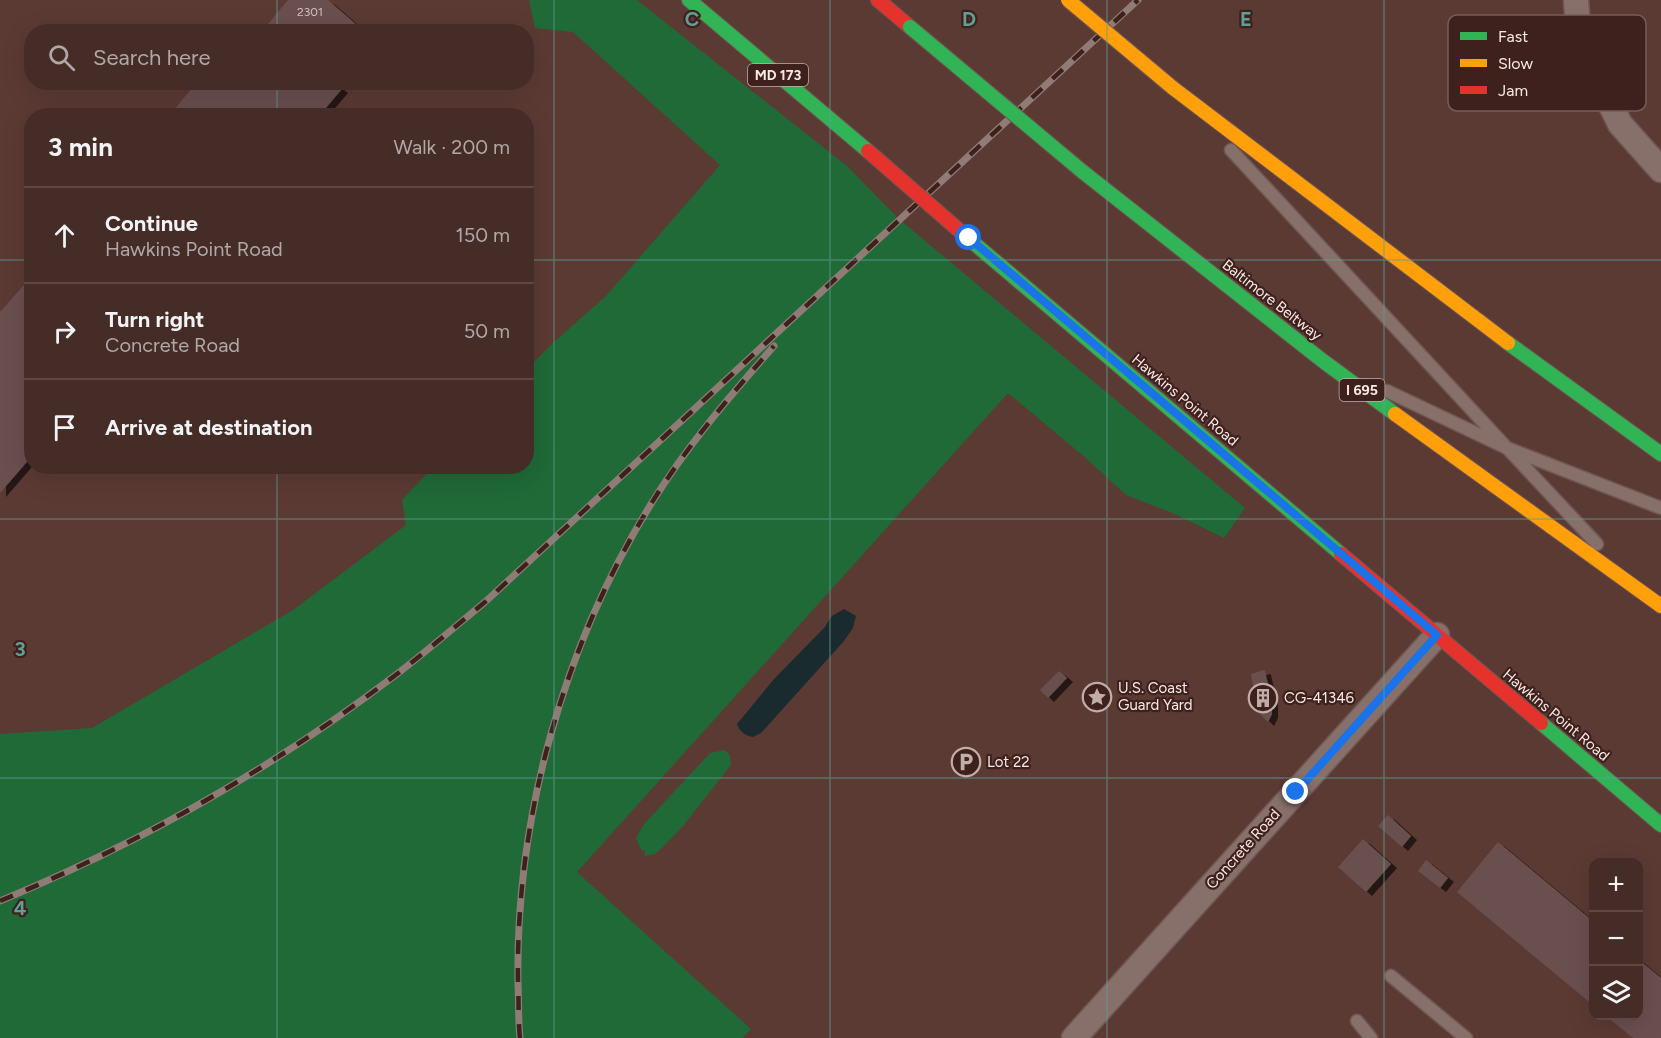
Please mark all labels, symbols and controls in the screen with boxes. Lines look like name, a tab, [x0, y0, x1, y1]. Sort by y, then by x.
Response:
house number: 2301	[297, 5, 323, 19]
text: C	[685, 7, 699, 31]
text: D	[962, 7, 976, 31]
text: E	[1240, 7, 1252, 31]
legend	[1448, 15, 1646, 111]
search box	[24, 24, 534, 90]
text: Fast	[1498, 27, 1528, 46]
icon: search	[45, 41, 78, 74]
text: Search here	[93, 44, 211, 71]
text: Slow	[1498, 54, 1533, 73]
road number: MD 173	[748, 64, 808, 86]
text: Jam	[1498, 81, 1528, 100]
text: 3 min	[48, 131, 113, 163]
text: Walk · 200 m	[394, 135, 510, 159]
text: Continue	[105, 210, 198, 237]
icon: ahead	[48, 219, 81, 252]
text: 150 m	[455, 223, 510, 247]
route start	[955, 224, 981, 250]
text: Hawkins Point Road	[105, 237, 283, 261]
street label: Baltimore Beltway	[1219, 256, 1325, 344]
text: Turn right	[105, 306, 204, 333]
icon: right	[48, 315, 81, 348]
text: 50 m	[464, 319, 510, 343]
text: Concrete Road	[105, 333, 240, 357]
street label: Hawkins Point Road	[1128, 350, 1242, 450]
road number: I 695	[1340, 379, 1384, 401]
icon: arrive	[48, 411, 81, 444]
text: Arrive at destination	[105, 414, 313, 441]
text: 3	[14, 637, 26, 661]
street label: Hawkins Point Road	[1499, 665, 1613, 765]
place label: U.S. Coast Guard Yard	[1118, 679, 1193, 714]
place icon: U.S. Coast Guard Yard	[1081, 681, 1113, 713]
building icon: CG-41346	[1247, 682, 1279, 714]
place label: CG-41346	[1284, 689, 1354, 707]
parking icon: Lot 22	[950, 746, 982, 778]
place label: Lot 22	[987, 753, 1030, 771]
route end	[1282, 778, 1308, 804]
street label: Concrete Road	[1202, 805, 1284, 893]
map controls	[1589, 858, 1643, 1020]
button: +	[1589, 858, 1643, 912]
text: 4	[14, 896, 27, 920]
button: −	[1589, 912, 1643, 966]
button: layers	[1589, 966, 1643, 1020]

